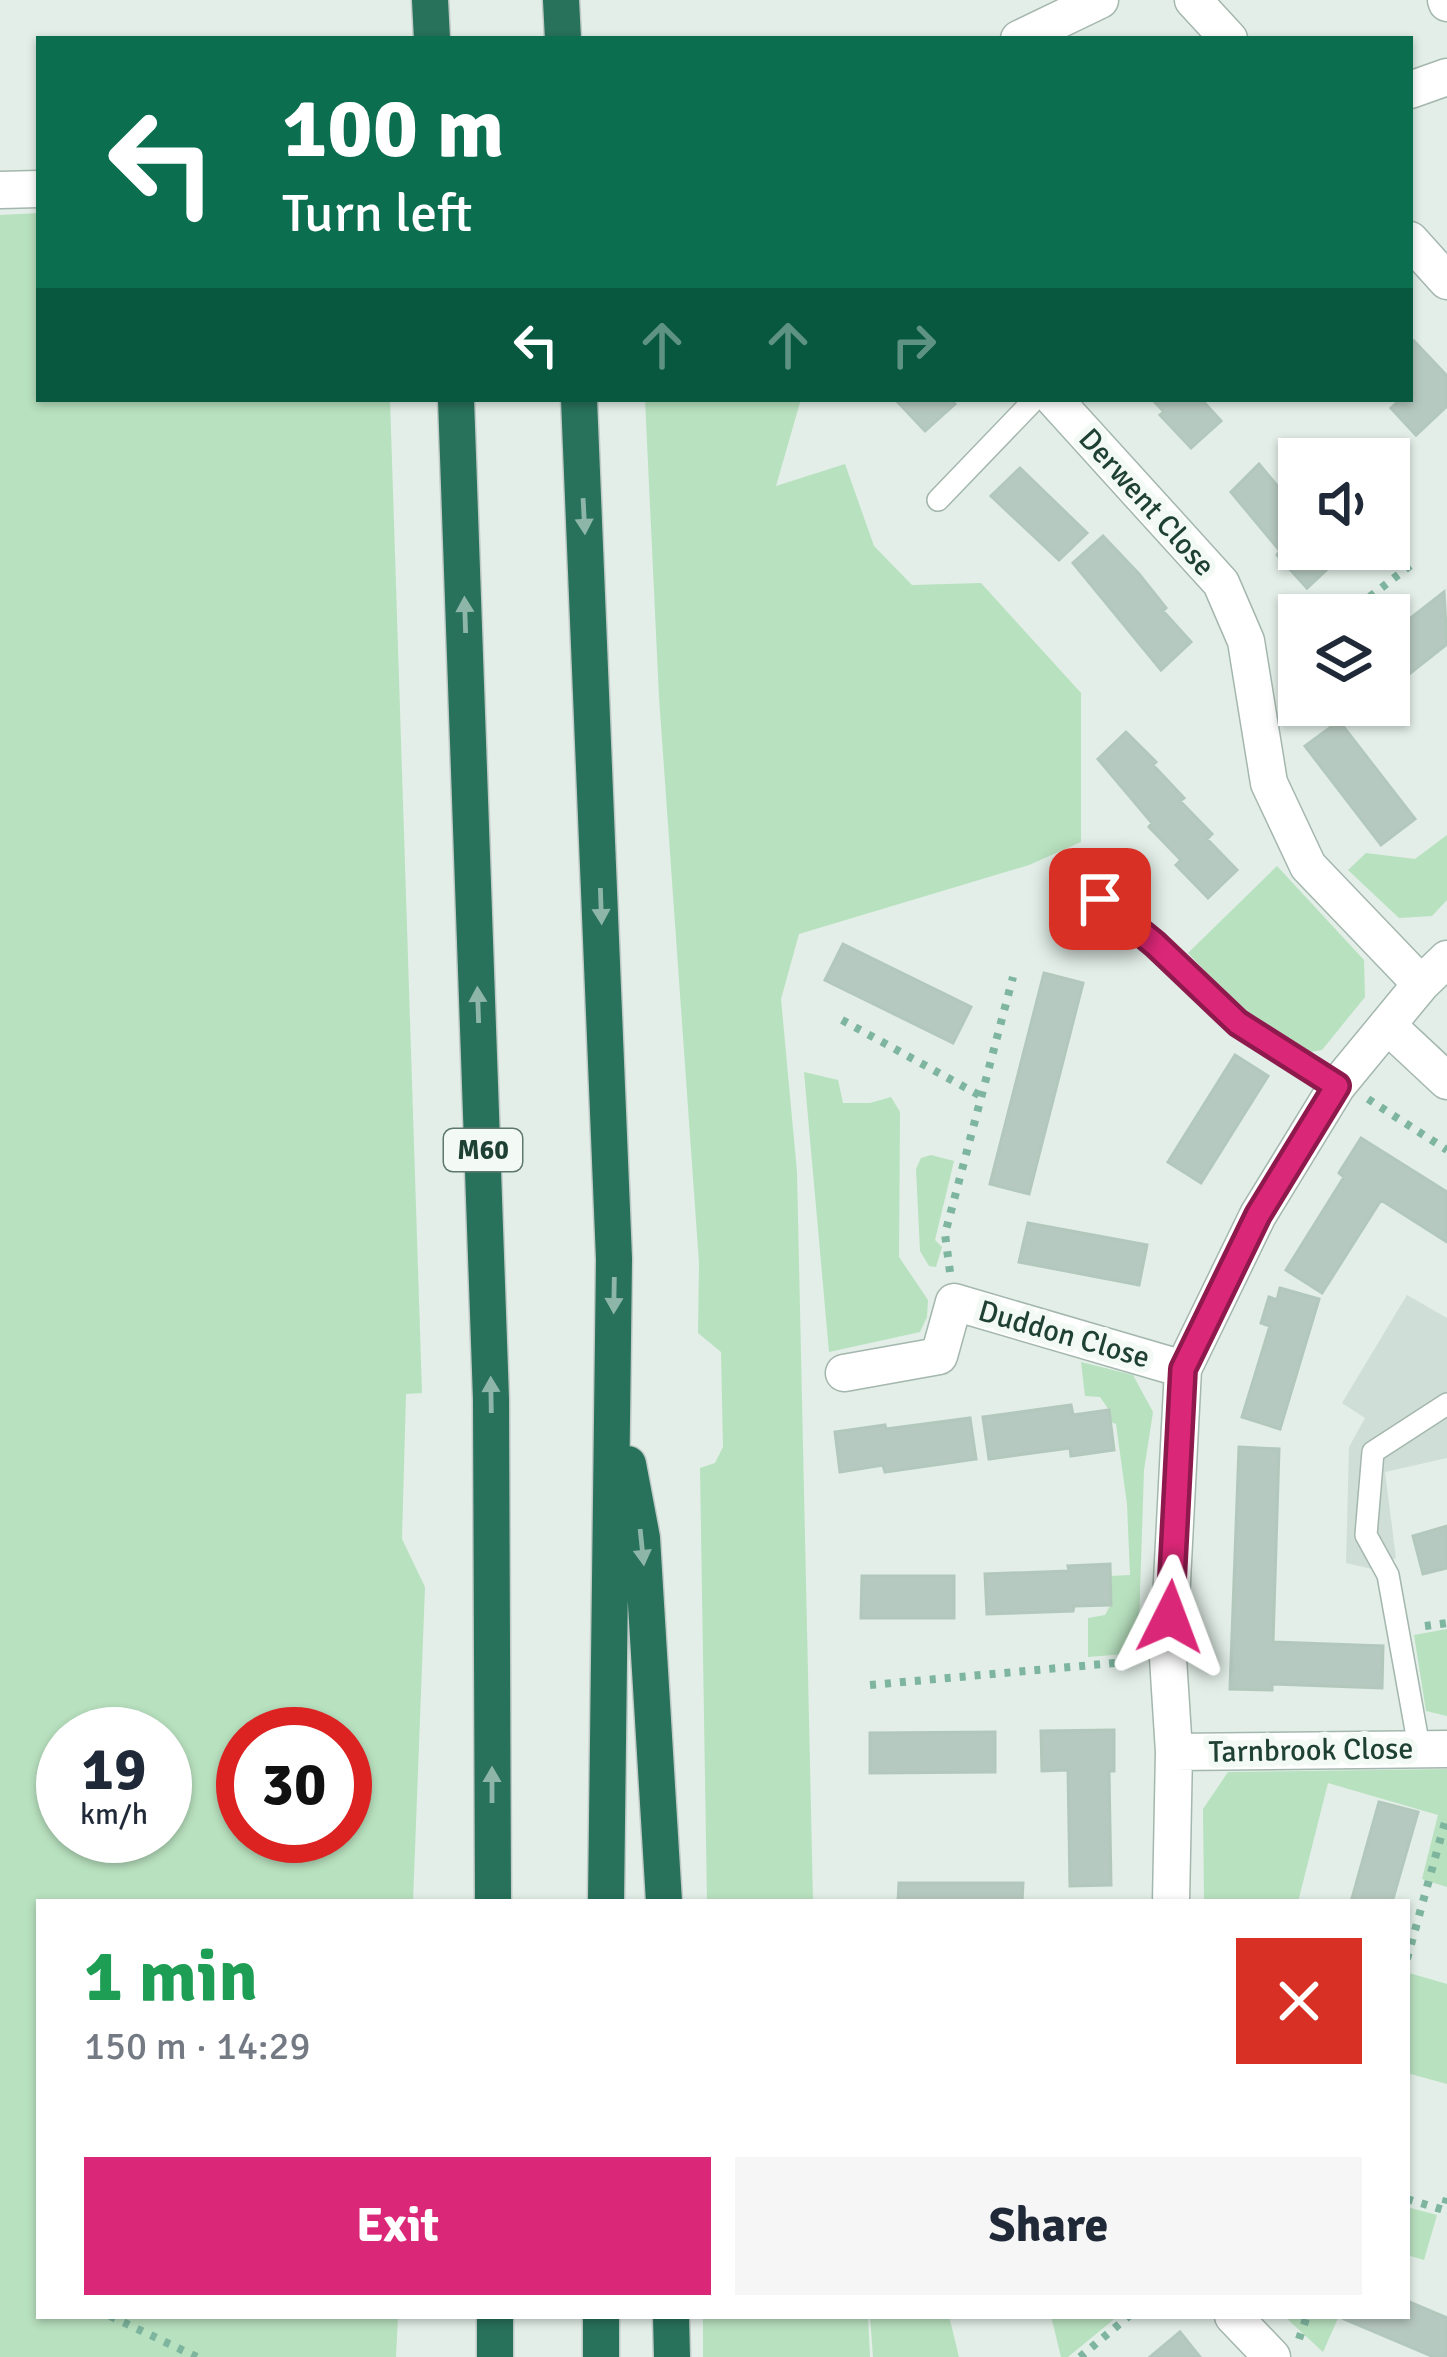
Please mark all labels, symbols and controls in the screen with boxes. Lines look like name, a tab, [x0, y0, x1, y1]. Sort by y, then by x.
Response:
text: 100 m	[282, 77, 504, 181]
icon: left	[84, 84, 240, 240]
text: Turn left	[282, 180, 472, 247]
icon: left	[503, 312, 569, 378]
icon: ahead	[629, 312, 695, 378]
icon: ahead	[755, 312, 821, 378]
icon: right	[881, 312, 947, 378]
street label: Derwent Close	[1071, 421, 1223, 584]
map controls	[1278, 438, 1410, 726]
button: sound	[1278, 438, 1410, 570]
one-way arrow	[575, 498, 594, 536]
button: layers	[1278, 594, 1410, 726]
one-way arrow	[455, 595, 474, 633]
pin	[1049, 848, 1151, 950]
icon: arrive	[1067, 866, 1133, 932]
one-way arrow	[592, 888, 611, 926]
one-way arrow	[468, 985, 487, 1023]
road number: M60	[444, 1129, 522, 1171]
one-way arrow	[604, 1277, 624, 1315]
street label: Duddon Close	[974, 1292, 1154, 1377]
one-way arrow	[481, 1375, 500, 1413]
one-way arrow	[633, 1528, 652, 1566]
position arrow	[1107, 1554, 1233, 1680]
speed limit sign: 30	[216, 1707, 372, 1863]
street label: Tarnbrook Close	[1208, 1730, 1414, 1771]
text: 19	[82, 1733, 146, 1807]
one-way arrow	[483, 1765, 502, 1803]
text: km/h	[80, 1796, 148, 1833]
text: 1 min	[84, 1932, 258, 2021]
button: close	[1236, 1938, 1362, 2064]
text: 150 m · 14:29	[84, 2022, 311, 2070]
button: Exit	[84, 2157, 711, 2295]
button: Share	[735, 2157, 1362, 2295]

